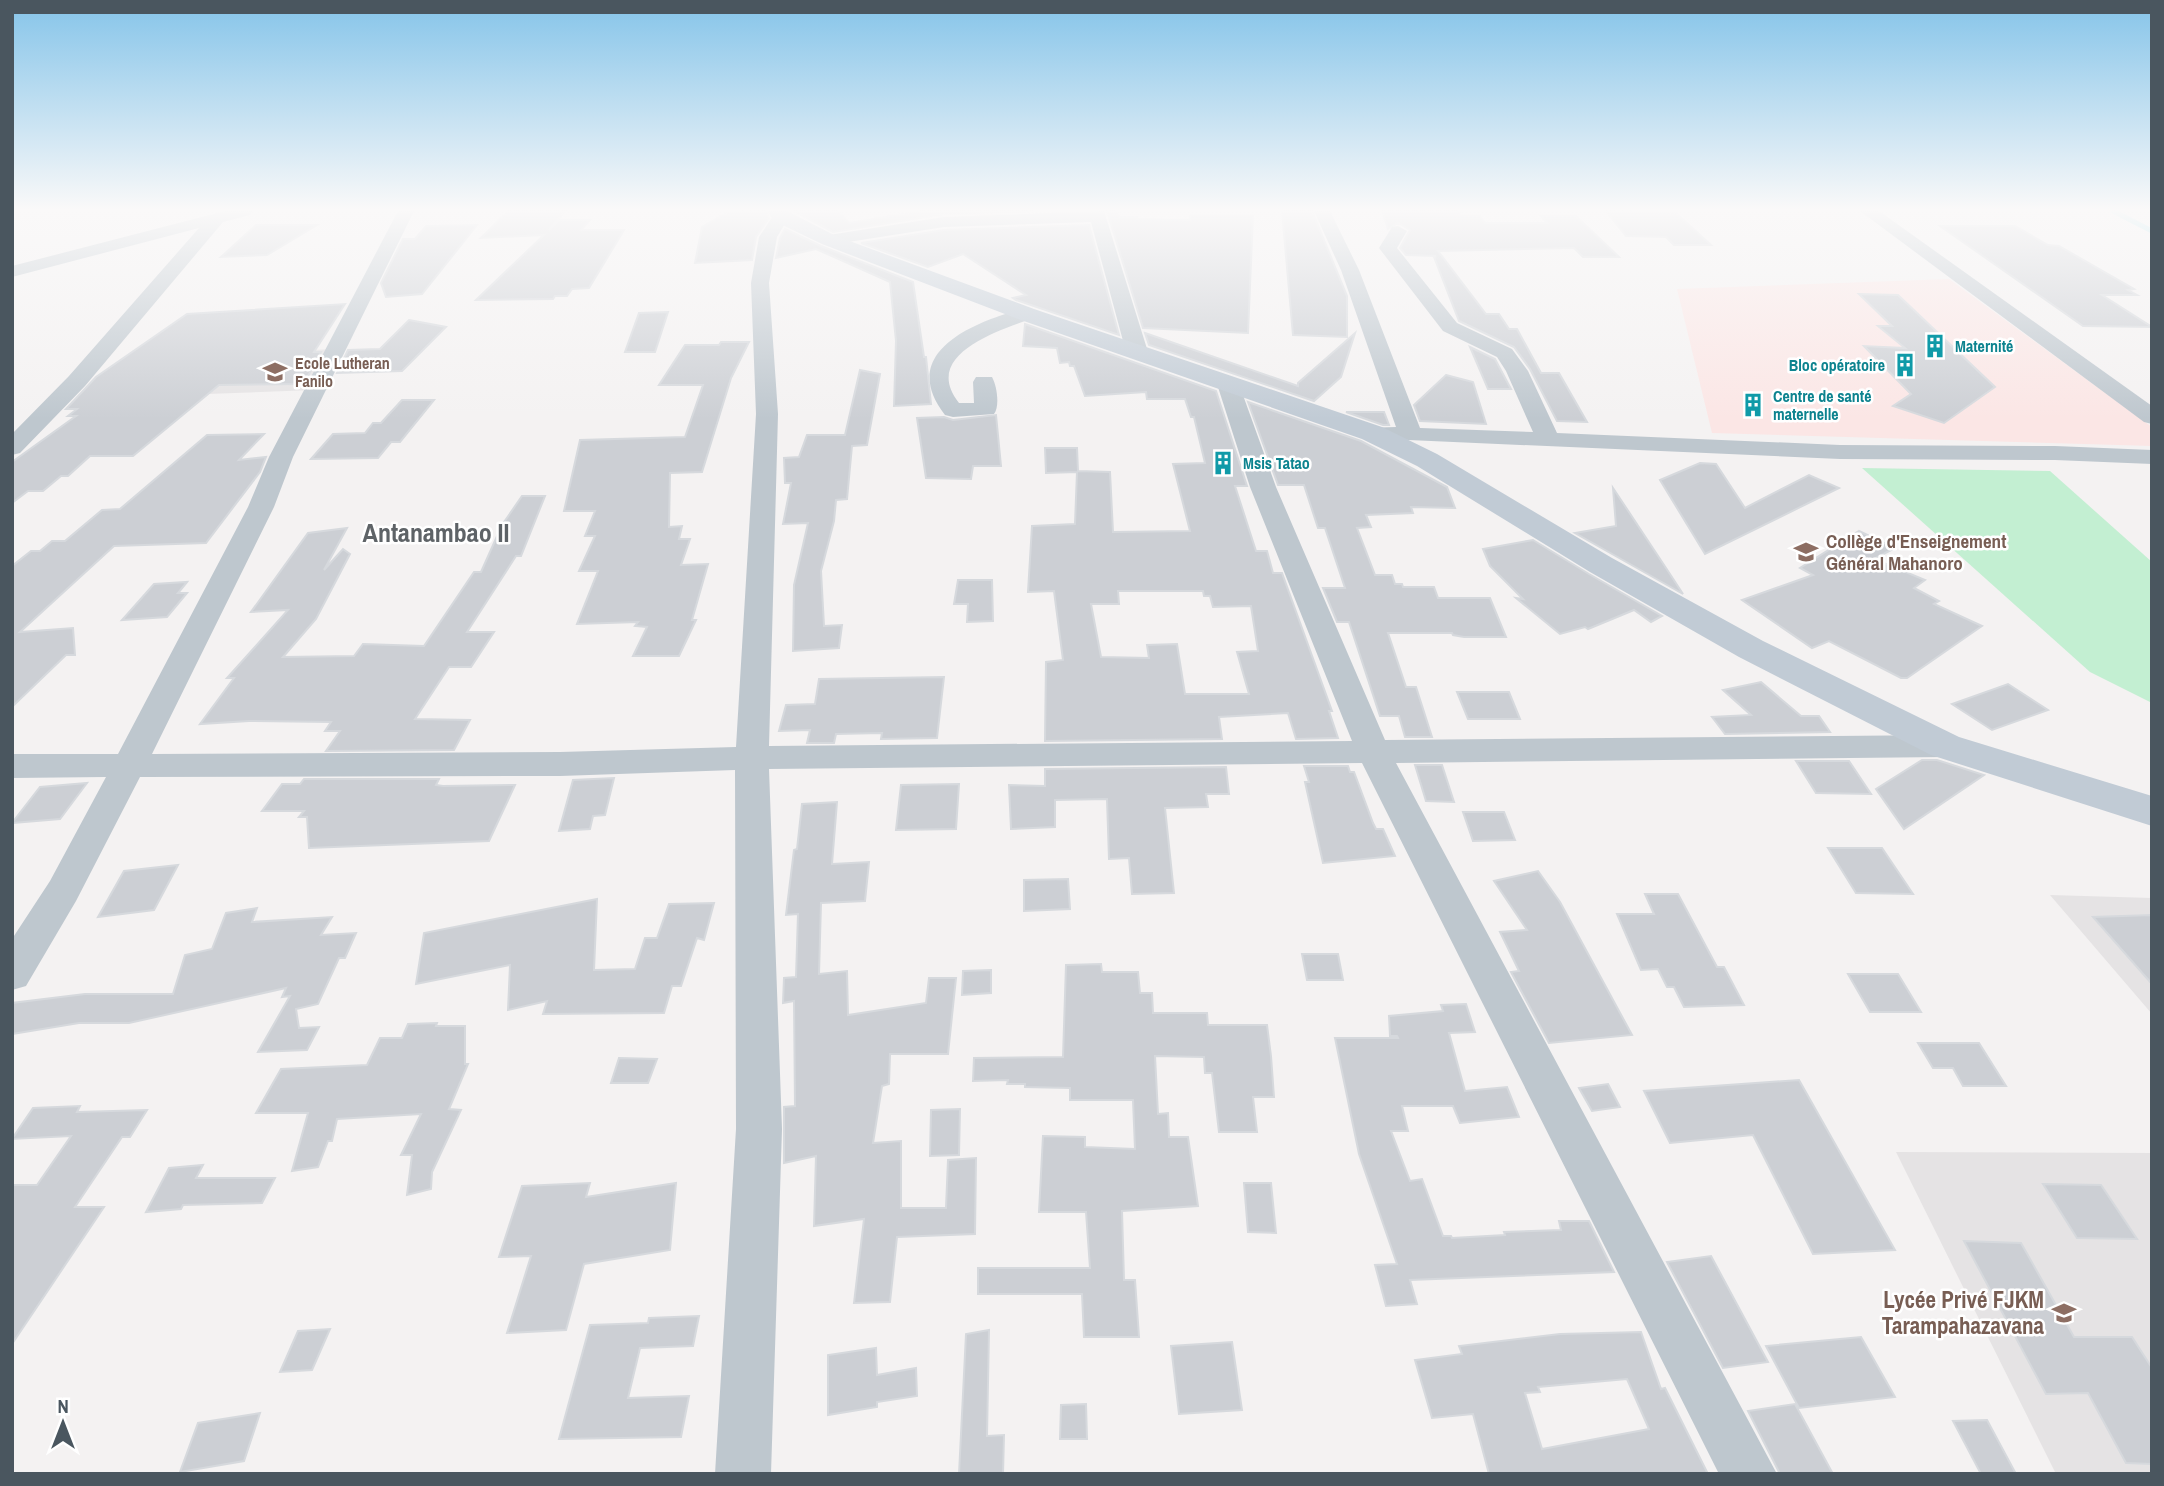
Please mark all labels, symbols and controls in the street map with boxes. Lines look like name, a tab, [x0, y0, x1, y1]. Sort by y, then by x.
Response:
building icon: Maternité	[1921, 332, 1949, 360]
place label: Maternité	[1955, 335, 2013, 357]
building icon: Bloc opératoire	[1891, 351, 1919, 379]
place label: Ecole Lutheran Fanilo	[295, 352, 390, 392]
place label: Bloc opératoire	[1789, 354, 1885, 376]
school or university icon: Ecole Lutheran Fanilo	[261, 358, 289, 386]
place label: Centre de santé maternelle	[1773, 385, 1871, 425]
building icon: Centre de santé maternelle	[1739, 391, 1767, 419]
building icon: Msis Tatao	[1209, 449, 1237, 477]
place label: Msis Tatao	[1243, 452, 1310, 474]
district label: Antanambao II	[363, 515, 509, 550]
place label: Collège d'Enseignement Général Mahanoro	[1826, 528, 2006, 576]
school or university icon: Collège d'Enseignement Général Mahanoro	[1792, 538, 1820, 566]
place label: Lycée Privé FJKM Tarampahazavana	[1882, 1284, 2045, 1341]
school or university icon: Lycée Privé FJKM Tarampahazavana	[2050, 1299, 2078, 1327]
north arrow	[28, 1388, 98, 1458]
text: N	[57, 1393, 69, 1419]

